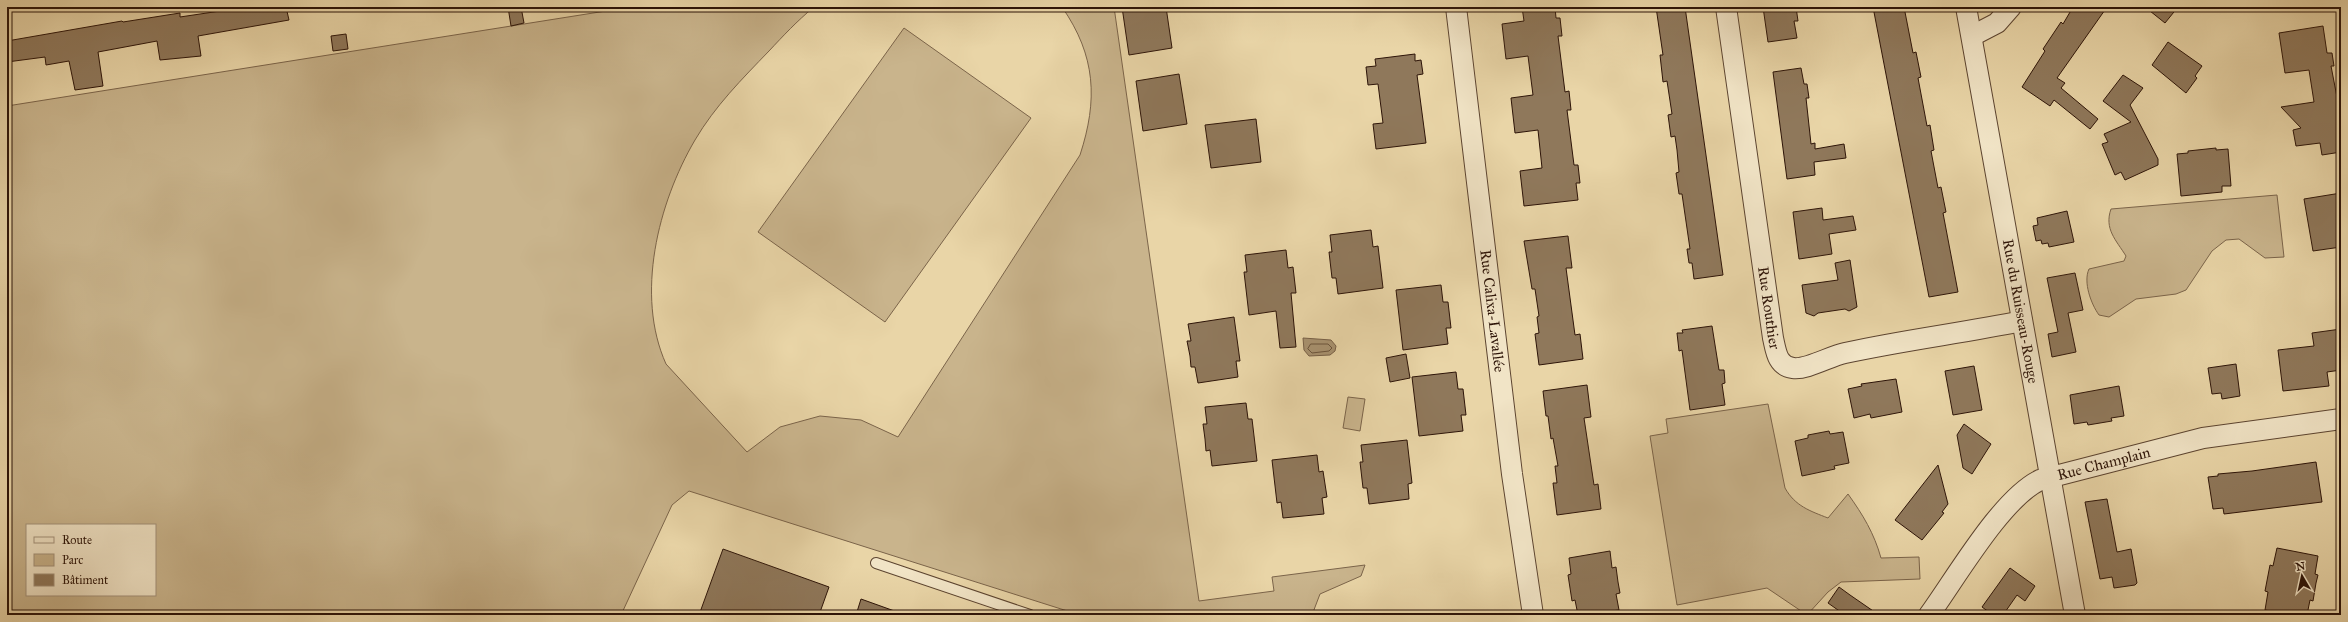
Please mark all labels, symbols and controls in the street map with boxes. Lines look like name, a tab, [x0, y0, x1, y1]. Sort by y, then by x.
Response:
street label: Rue du Ruisseau-Rouge	[1999, 238, 2042, 385]
street label: Rue Calixa-Lavallée	[1476, 249, 1509, 373]
street label: Rue Routhier	[1754, 265, 1784, 352]
street label: Rue Champlain	[2055, 443, 2152, 484]
legend	[26, 524, 156, 596]
text: Route	[62, 533, 92, 547]
text: Parc	[62, 553, 83, 567]
north arrow	[2282, 556, 2322, 596]
text: N	[2295, 559, 2307, 574]
text: Bâtiment	[62, 573, 109, 587]

